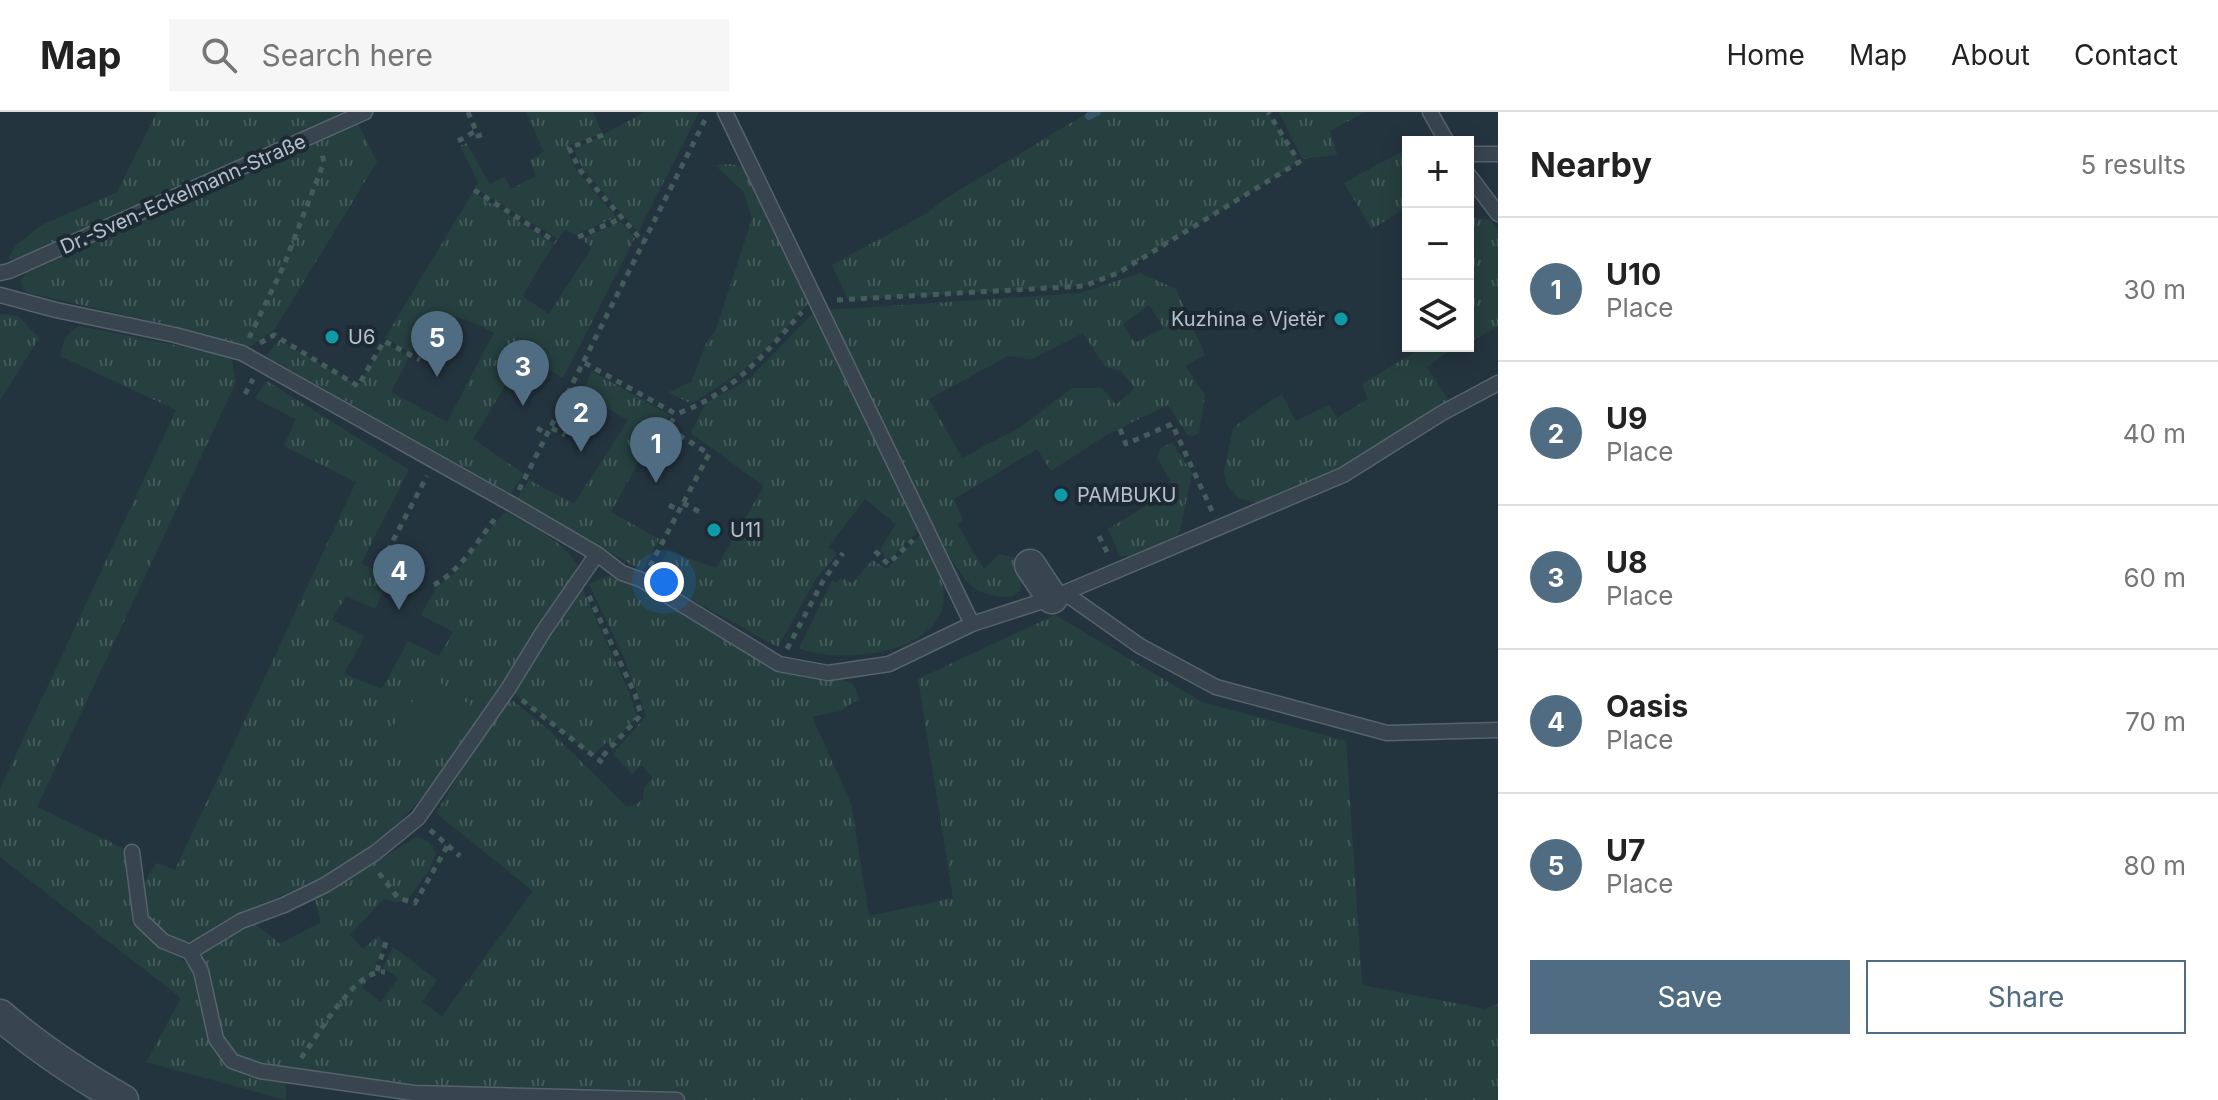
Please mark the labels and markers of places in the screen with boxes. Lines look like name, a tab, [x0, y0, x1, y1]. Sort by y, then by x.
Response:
place label: Kuzhina e Vjetër	[1171, 307, 1325, 331]
marker: Kuzhina e Vjetër	[1332, 310, 1350, 328]
pin: 5	[411, 311, 463, 377]
place label: U6	[348, 325, 375, 349]
marker: U6	[323, 328, 341, 346]
pin: 3	[497, 340, 549, 406]
pin: 2	[555, 386, 607, 452]
pin: 1	[630, 417, 682, 483]
place label: PAMBUKU	[1077, 483, 1176, 507]
marker: PAMBUKU	[1052, 486, 1070, 504]
place label: U11	[730, 518, 761, 542]
marker: U11	[705, 521, 723, 539]
pin: 4	[373, 544, 425, 610]

